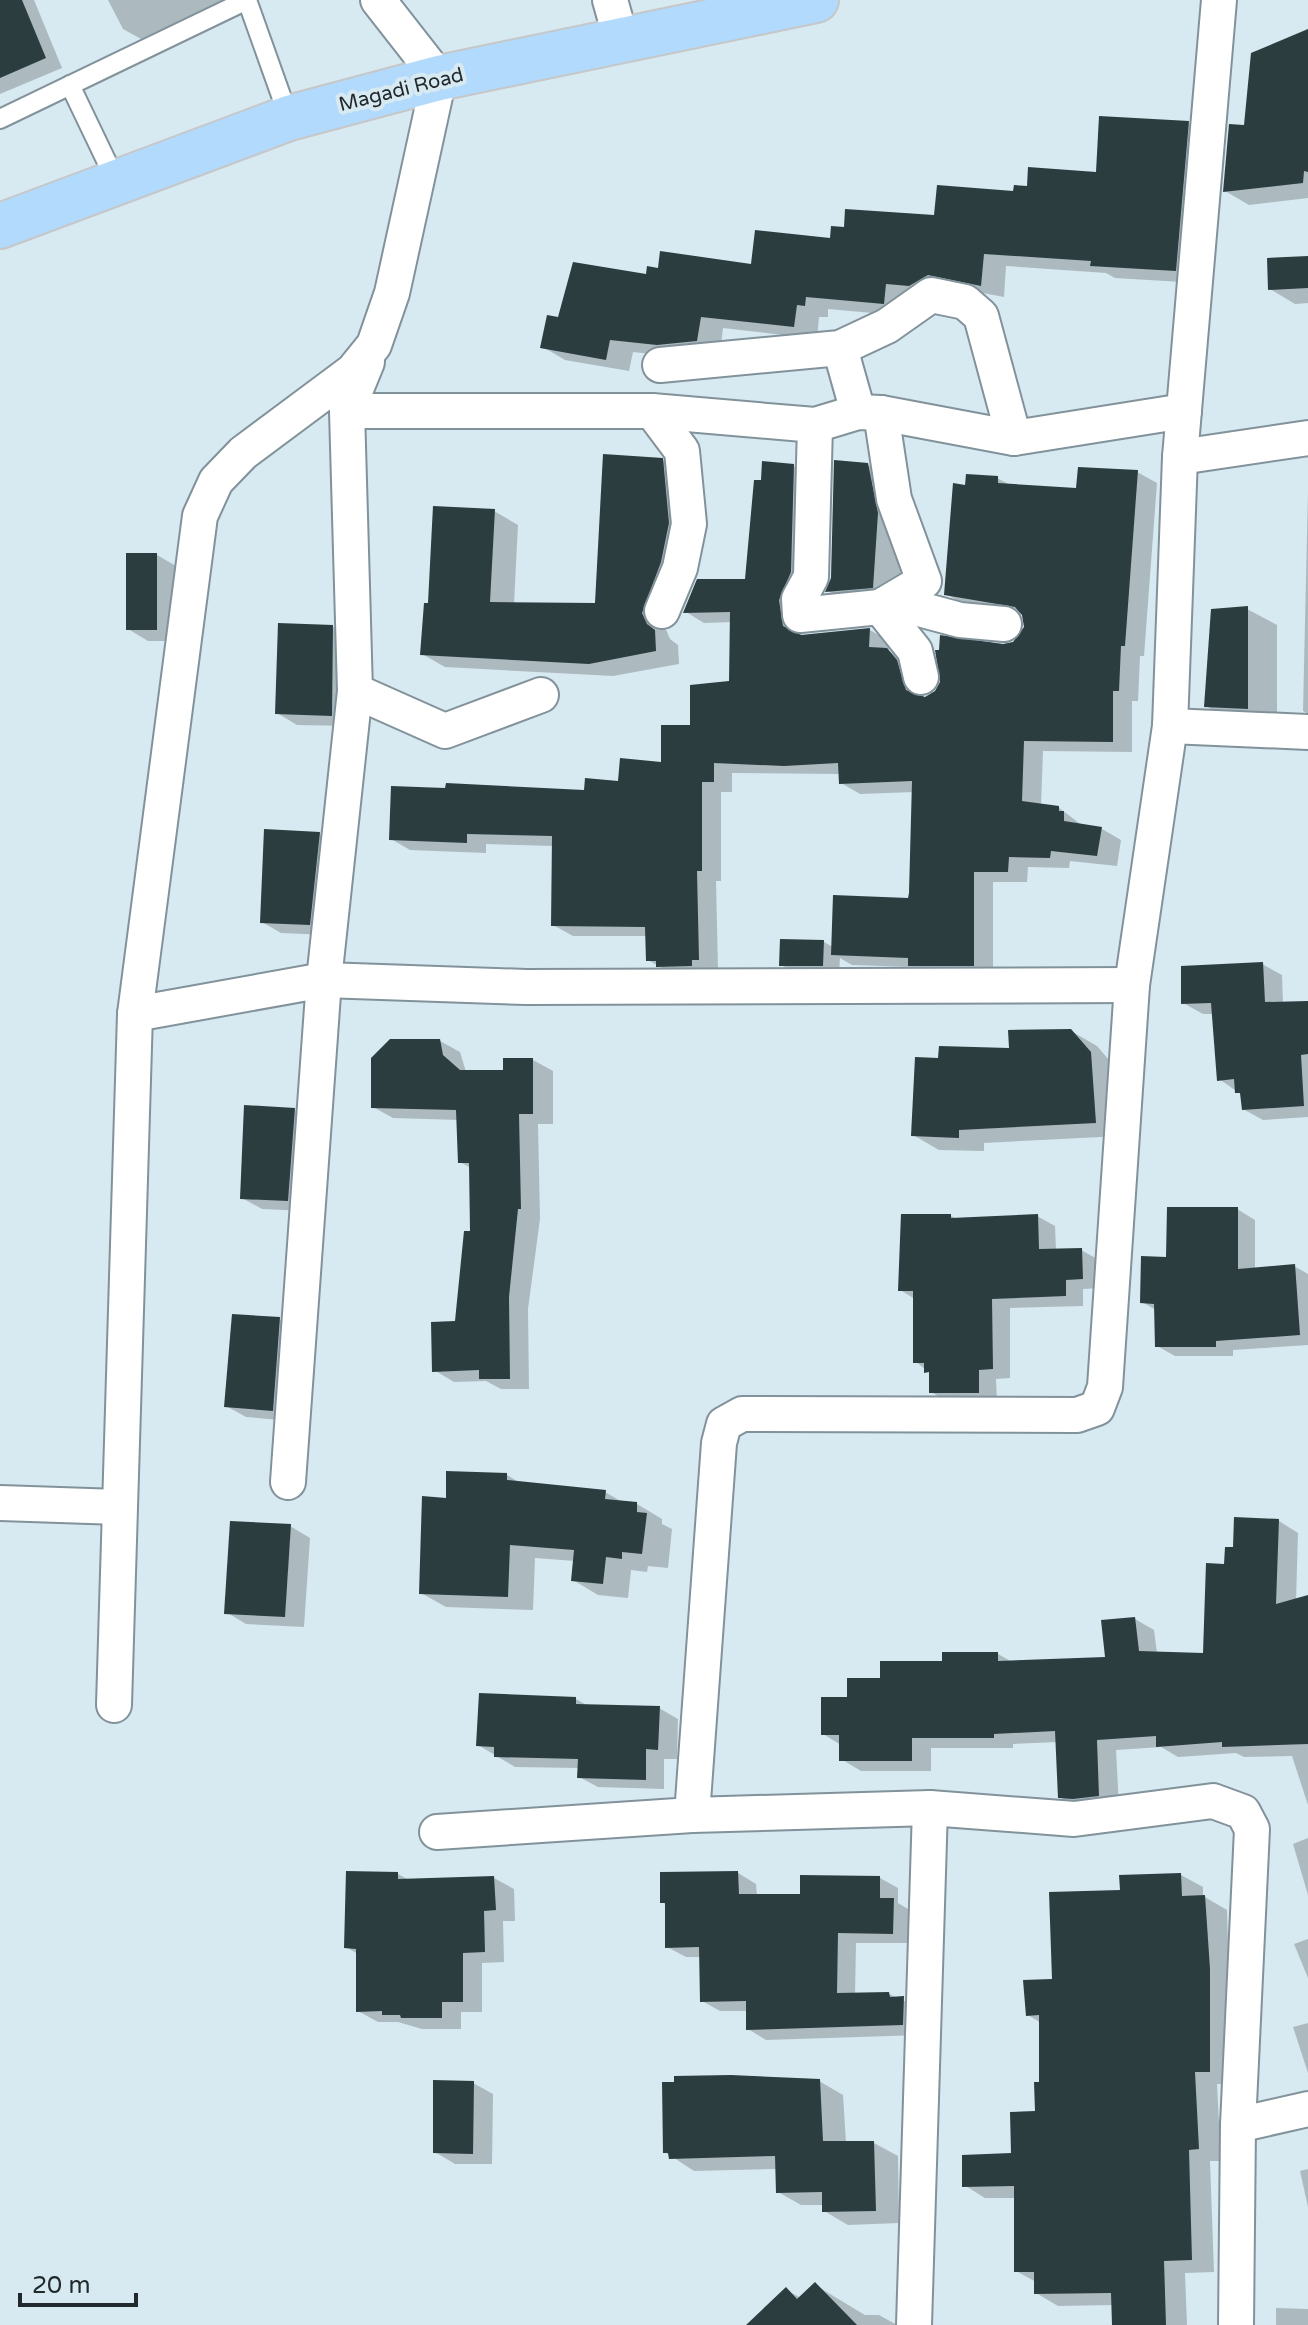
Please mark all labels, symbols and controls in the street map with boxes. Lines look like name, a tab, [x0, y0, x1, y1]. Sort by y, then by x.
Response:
street label: Magadi Road	[336, 63, 466, 117]
scale bar	[20, 2257, 136, 2307]
text: 20 m	[32, 2271, 90, 2300]

